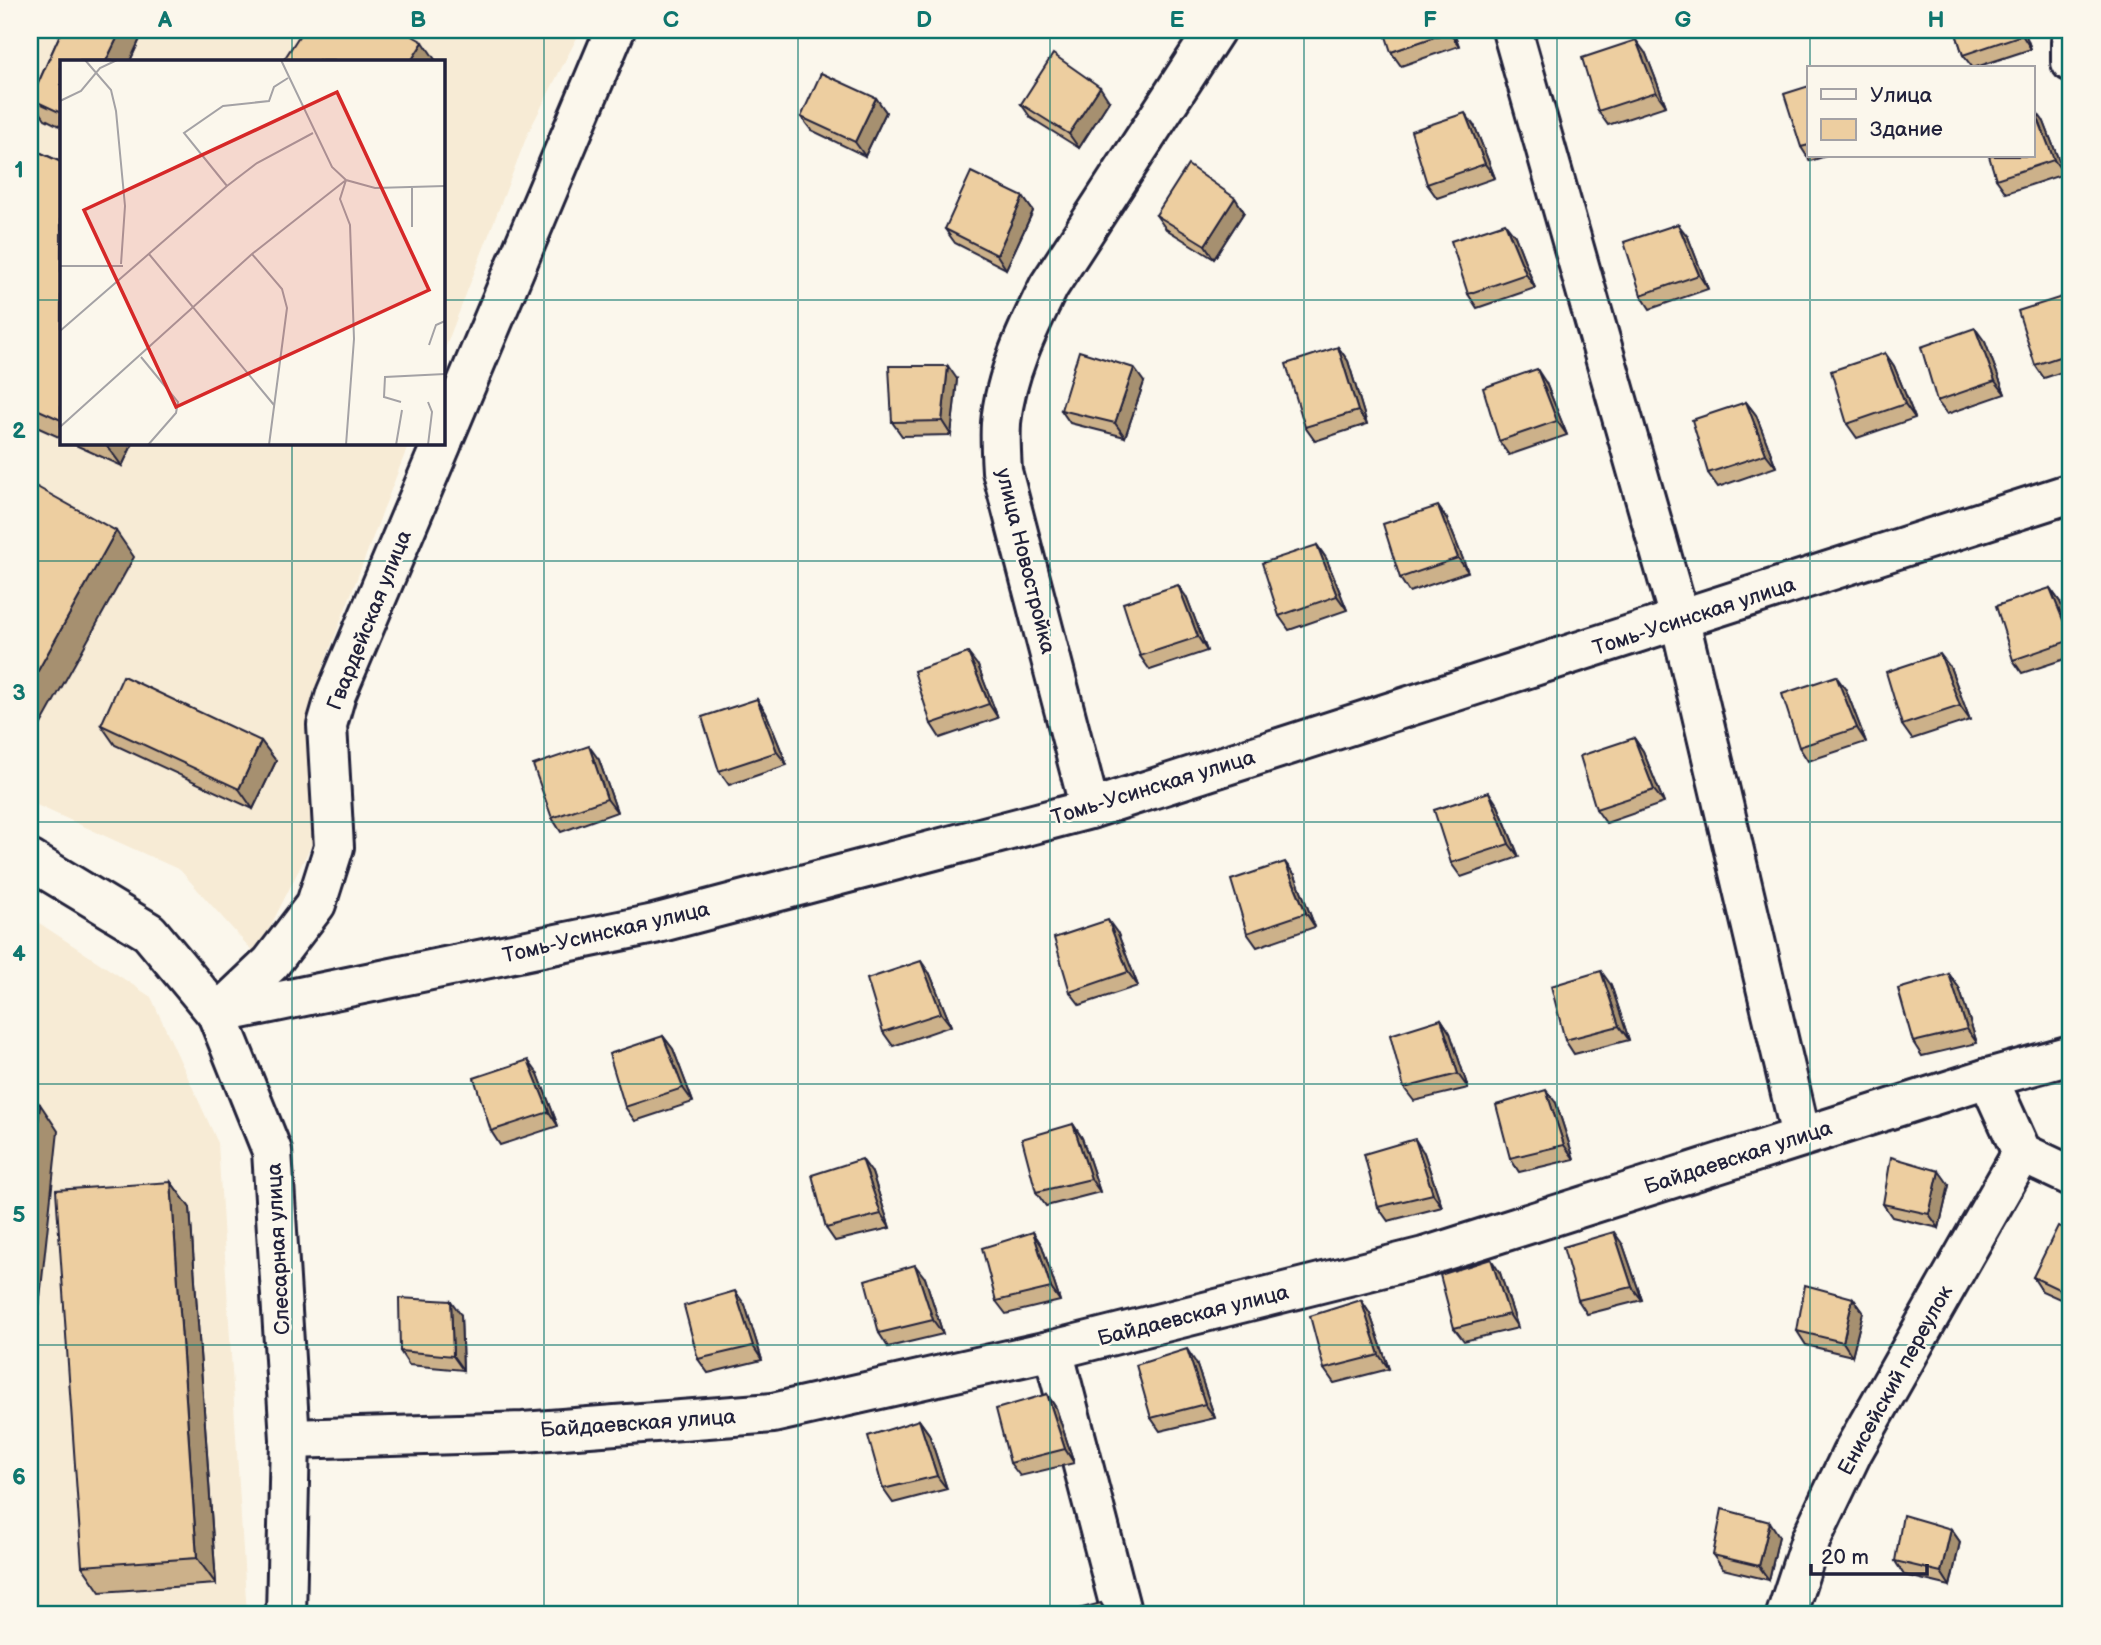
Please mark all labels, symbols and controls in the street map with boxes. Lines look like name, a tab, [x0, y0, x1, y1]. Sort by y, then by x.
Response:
text: A	[157, 6, 173, 34]
text: B	[410, 6, 426, 34]
text: C	[663, 6, 679, 34]
text: D	[916, 6, 932, 34]
text: E	[1170, 6, 1185, 34]
text: F	[1423, 6, 1437, 34]
text: G	[1675, 6, 1692, 34]
text: H	[1927, 6, 1945, 34]
inset map	[60, 60, 444, 444]
legend	[1807, 66, 2035, 158]
text: Улица	[1870, 83, 1933, 108]
text: Здание	[1870, 117, 1943, 142]
text: 1	[14, 156, 24, 184]
text: 2	[12, 417, 26, 445]
street label: улица Новостройка	[990, 466, 1061, 657]
street label: Гвардейская улица	[322, 526, 417, 714]
street label: Томь-Усинская улица	[1590, 572, 1799, 661]
text: 3	[12, 679, 26, 707]
street label: Томь-Усинская улица	[1048, 744, 1259, 830]
street label: Томь-Усинская улица	[500, 896, 713, 968]
text: 4	[12, 940, 26, 968]
street label: Байдаевская улица	[1641, 1115, 1836, 1200]
street label: Слесарная улица	[261, 1162, 295, 1336]
text: 5	[12, 1201, 26, 1229]
street label: Байдаевская улица	[1095, 1280, 1292, 1351]
street label: Енисейский переулок	[1833, 1281, 1958, 1480]
street label: Байдаевская улица	[540, 1404, 737, 1443]
text: 6	[12, 1463, 26, 1491]
scale bar	[1811, 1533, 1926, 1577]
text: 20 m	[1821, 1545, 1869, 1570]

